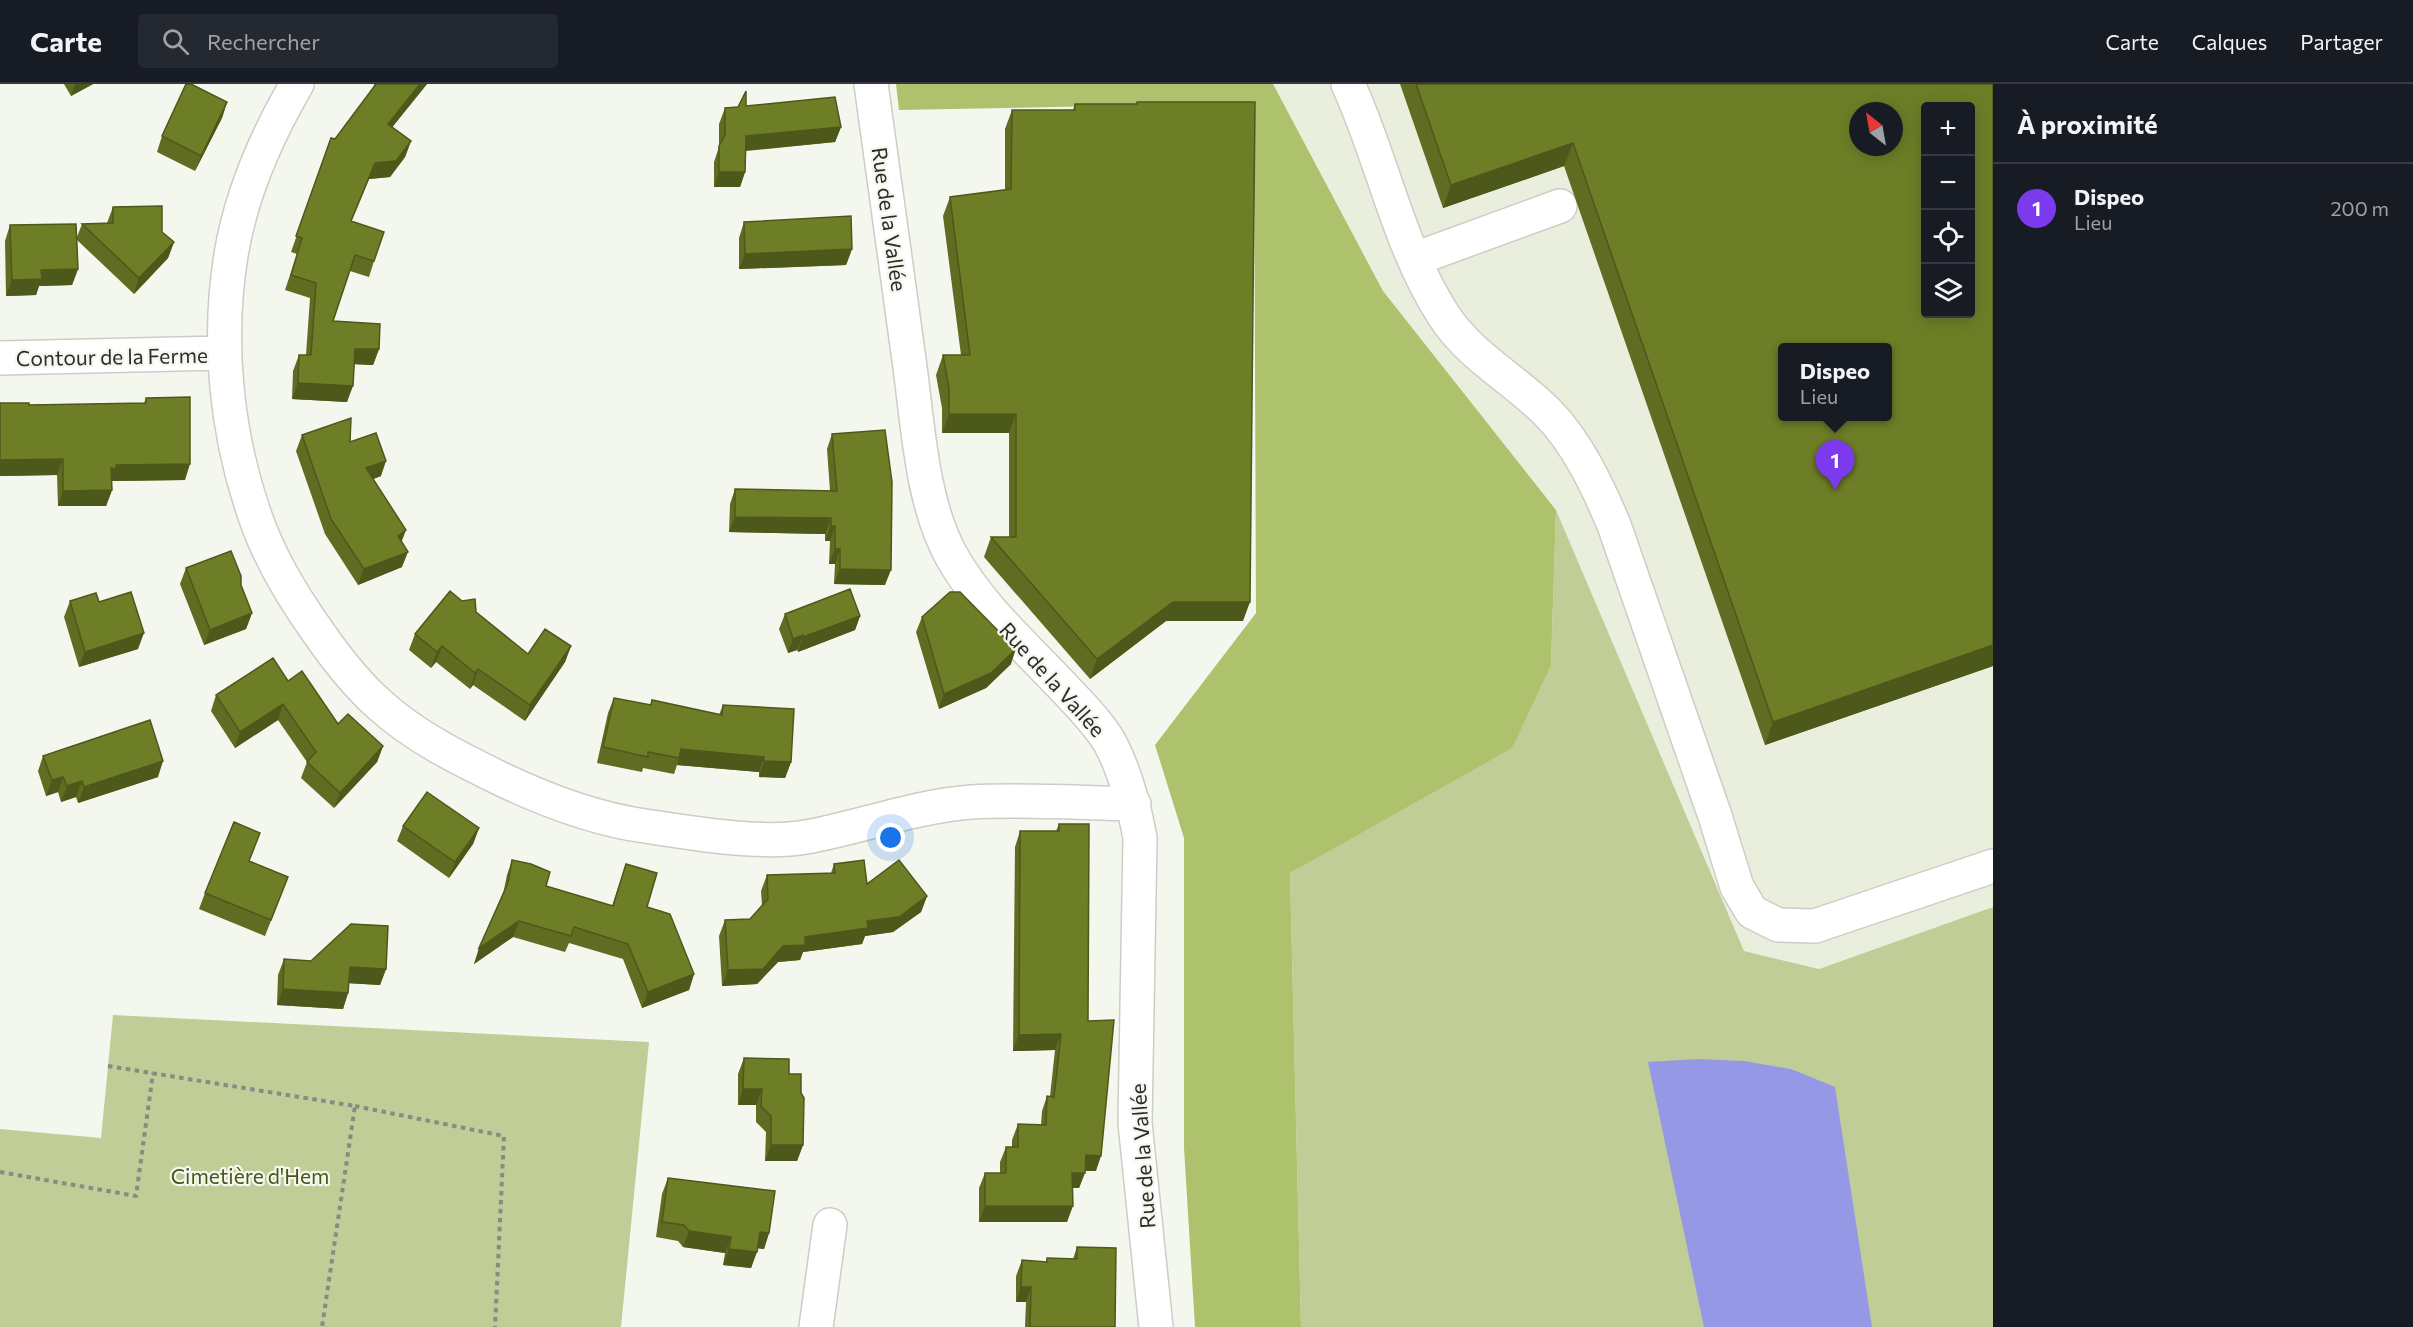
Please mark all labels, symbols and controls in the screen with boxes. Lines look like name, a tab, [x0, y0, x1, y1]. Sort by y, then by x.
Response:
search box	[138, 14, 558, 68]
text: Carte	[30, 24, 102, 58]
icon: search	[159, 25, 192, 58]
text: Rechercher	[207, 28, 320, 55]
text: Carte	[2106, 29, 2159, 54]
text: Calques	[2192, 29, 2267, 54]
text: Partager	[2300, 29, 2383, 54]
north arrow	[1849, 102, 1903, 156]
map controls	[1921, 102, 1975, 318]
button: +	[1921, 102, 1975, 156]
text: À proximité	[2017, 108, 2158, 139]
street label: Rue de la Vallée	[867, 145, 913, 293]
button: −	[1921, 156, 1975, 210]
text: Dispeo	[2074, 183, 2144, 210]
text: 1	[2032, 196, 2041, 220]
text: 200 m	[2331, 196, 2389, 220]
button: locate	[1921, 210, 1975, 264]
text: Lieu	[2074, 210, 2112, 234]
button: layers	[1921, 264, 1975, 318]
street label: Contour de la Ferme	[16, 342, 208, 370]
popup	[1778, 343, 1892, 421]
text: Dispeo	[1800, 357, 1870, 384]
text: Lieu	[1800, 384, 1838, 408]
pin: 1	[1816, 440, 1854, 490]
street label: Rue de la Vallée	[995, 617, 1111, 741]
your location	[876, 823, 905, 852]
street label: Rue de la Vallée	[1124, 1083, 1160, 1229]
park label: Cimetière d'Hem	[171, 1163, 329, 1188]

